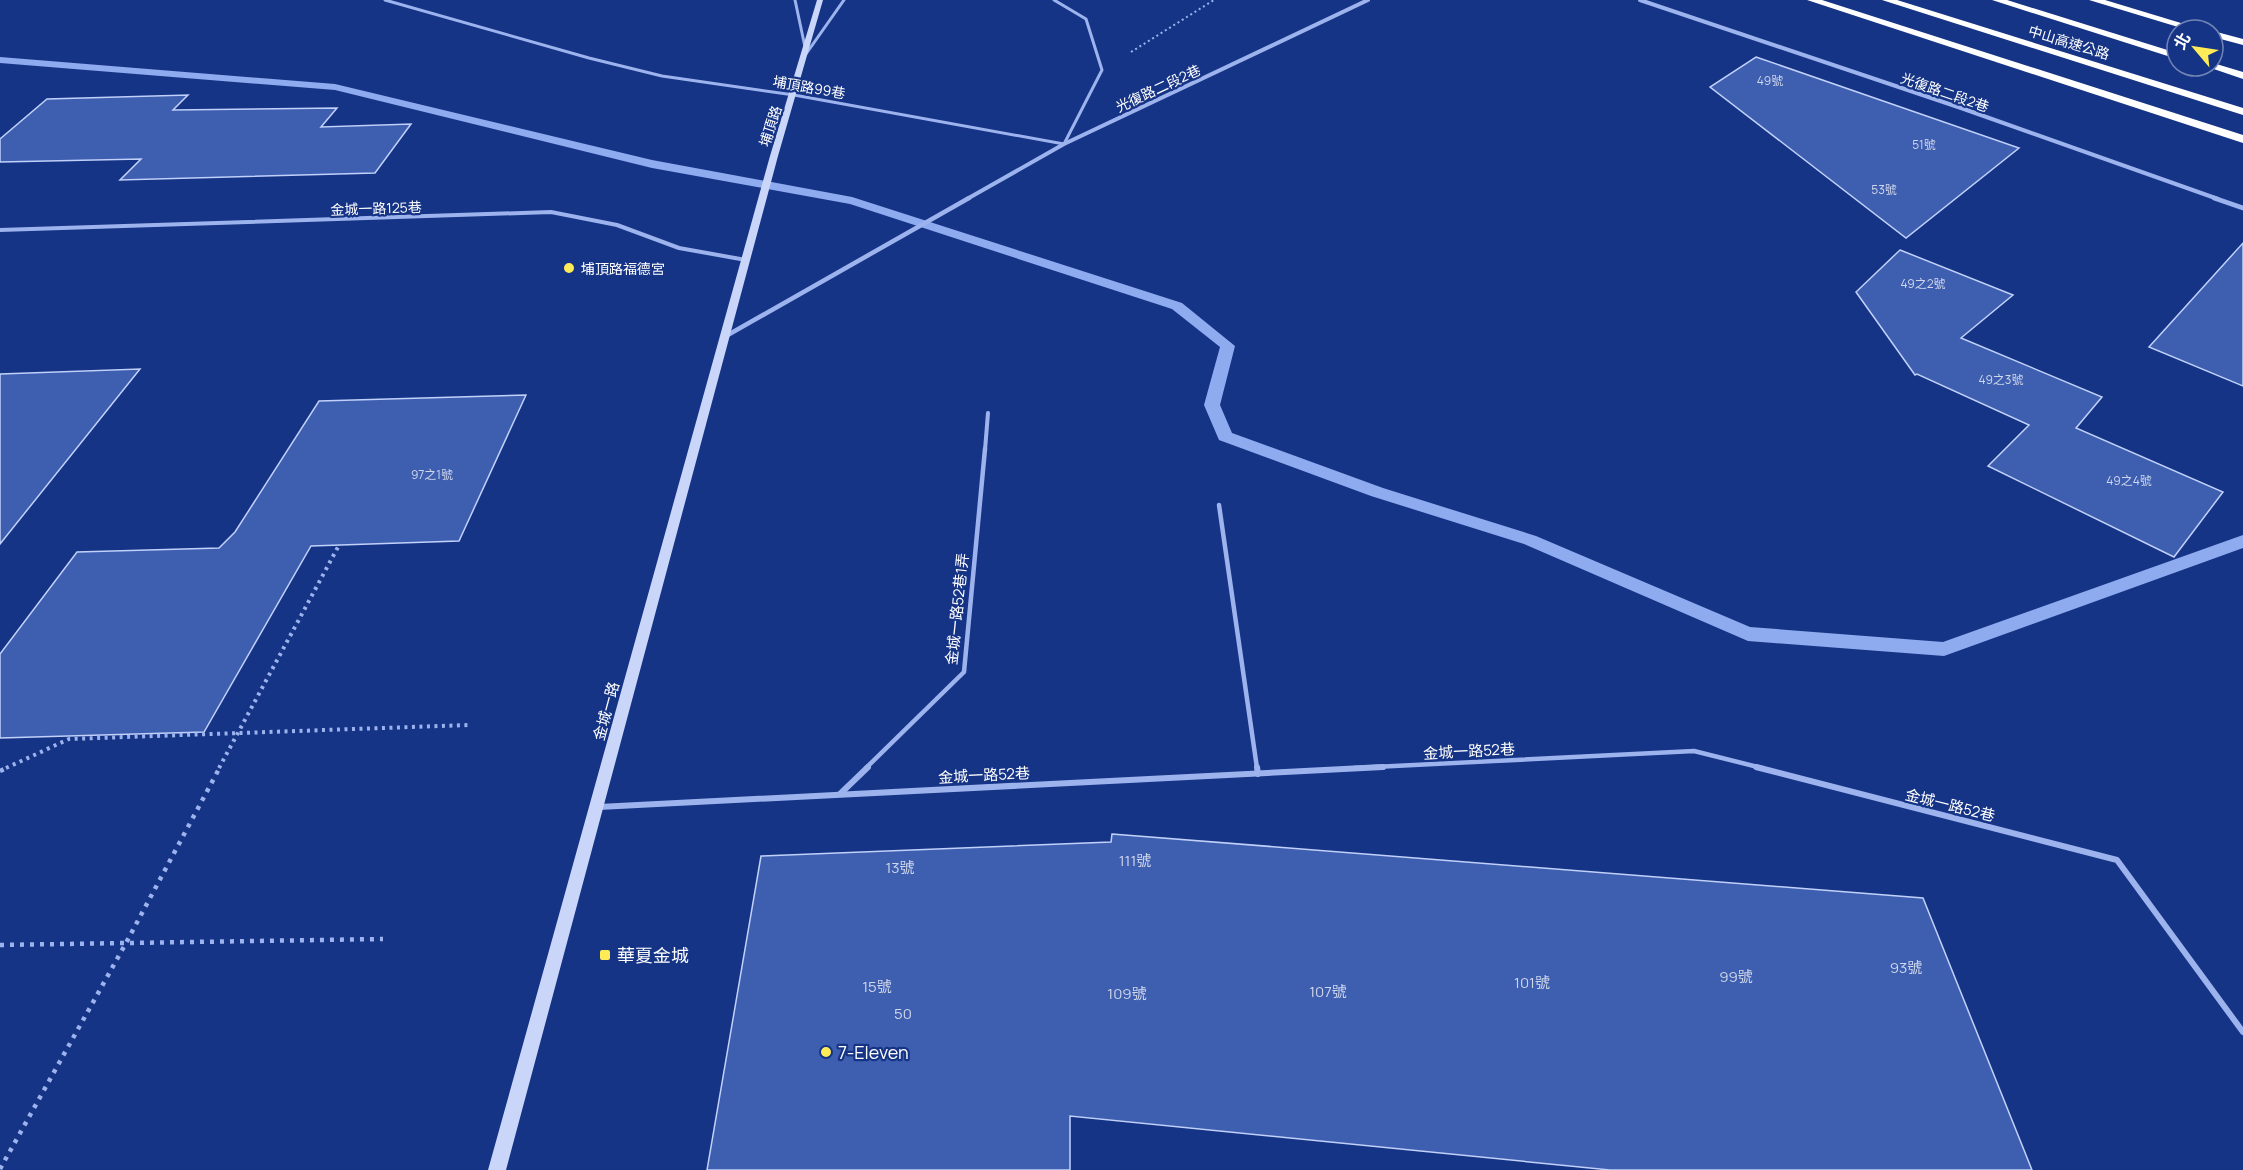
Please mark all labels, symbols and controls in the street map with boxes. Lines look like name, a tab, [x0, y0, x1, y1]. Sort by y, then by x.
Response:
north arrow	[2165, 18, 2225, 78]
street label: 中山高速公路	[2026, 21, 2112, 63]
text: 北	[2168, 28, 2195, 53]
street label: 光復路二段2巷	[1112, 60, 1204, 116]
street label: 光復路二段2巷	[1898, 68, 1992, 116]
street label: 埔頂路99巷	[771, 71, 847, 103]
house number: 49號	[1757, 72, 1783, 89]
street label: 埔頂路	[754, 103, 786, 149]
house number: 51號	[1912, 136, 1936, 153]
house number: 53號	[1871, 181, 1897, 198]
street label: 金城一路125巷	[330, 197, 422, 219]
place label: 埔頂路福德宮	[581, 259, 665, 278]
marker: 埔頂路福德宮	[562, 261, 576, 275]
house number: 49之2號	[1900, 275, 1946, 292]
house number: 49之3號	[1978, 371, 2024, 388]
house number: 97之1號	[411, 466, 453, 483]
house number: 49之4號	[2106, 472, 2152, 489]
street label: 金城一路52巷1弄	[941, 552, 973, 666]
street label: 金城一路	[588, 679, 624, 743]
street label: 金城一路52巷	[1423, 738, 1515, 764]
street label: 金城一路52巷	[938, 762, 1030, 788]
street label: 金城一路52巷	[1903, 784, 1997, 826]
house number: 111號	[1119, 850, 1151, 871]
house number: 13號	[885, 857, 915, 878]
place label: 華夏金城	[617, 943, 689, 967]
marker: 華夏金城	[598, 948, 612, 962]
house number: 93號	[1890, 957, 1922, 978]
house number: 99號	[1719, 966, 1753, 987]
house number: 101號	[1514, 972, 1550, 993]
house number: 15號	[862, 976, 892, 997]
house number: 107號	[1309, 981, 1347, 1002]
house number: 109號	[1107, 983, 1147, 1004]
house number: 50	[894, 1003, 912, 1024]
place label: 7-Eleven	[838, 1040, 909, 1064]
marker: 7-Eleven	[819, 1045, 833, 1059]

